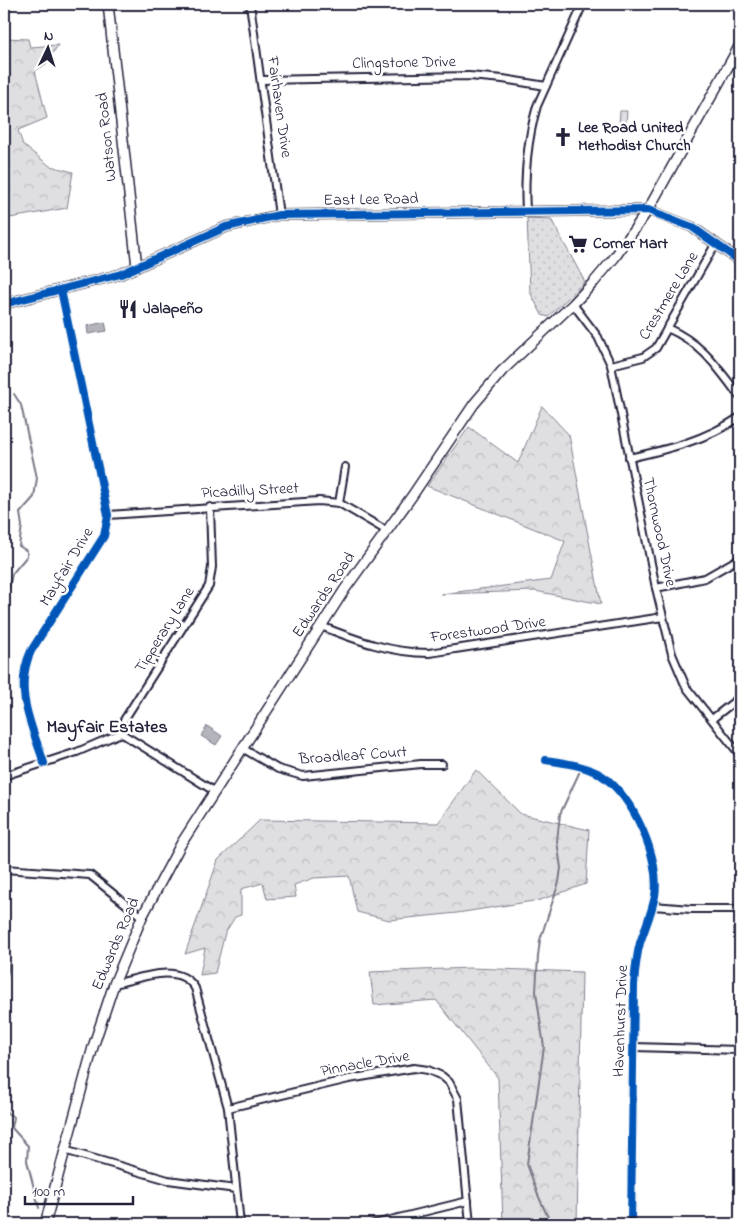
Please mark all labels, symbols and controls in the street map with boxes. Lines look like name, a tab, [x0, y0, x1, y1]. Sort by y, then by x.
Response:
north arrow	[22, 22, 72, 72]
text: N	[43, 26, 54, 47]
street label: Clingstone Drive	[352, 50, 457, 76]
street label: Fairhaven Drive	[260, 54, 298, 160]
street label: Watson Road	[90, 91, 124, 183]
place label: Lee Road United Methodist Church	[578, 116, 691, 158]
church icon: Lee Road United Methodist Church	[552, 126, 574, 148]
street label: East Lee Road	[323, 187, 419, 213]
place label: Corner Mart	[593, 232, 668, 256]
supermarket icon: Corner Mart	[567, 233, 589, 255]
street label: Crestmere Lane	[633, 246, 705, 345]
place label: Jalapeño	[143, 297, 203, 321]
restaurant icon: Jalapeño	[117, 298, 139, 320]
street label: Thornwood Drive	[636, 475, 682, 590]
street label: Picadilly Street	[201, 476, 300, 506]
street label: Mayfair Drive	[34, 522, 101, 611]
street label: Edwards Road	[286, 547, 362, 643]
street label: Tipperary Lane	[129, 582, 202, 678]
street label: Forestwood Drive	[428, 610, 548, 650]
district label: Mayfair Estates	[46, 715, 168, 742]
street label: Broadleaf Court	[297, 740, 408, 772]
street label: Edwards Road	[86, 894, 146, 994]
street label: Havenhurst Drive	[607, 964, 635, 1078]
street label: Pinnacle Drive	[319, 1044, 412, 1084]
scale bar	[25, 1173, 132, 1205]
text: 100 m	[32, 1181, 65, 1203]

